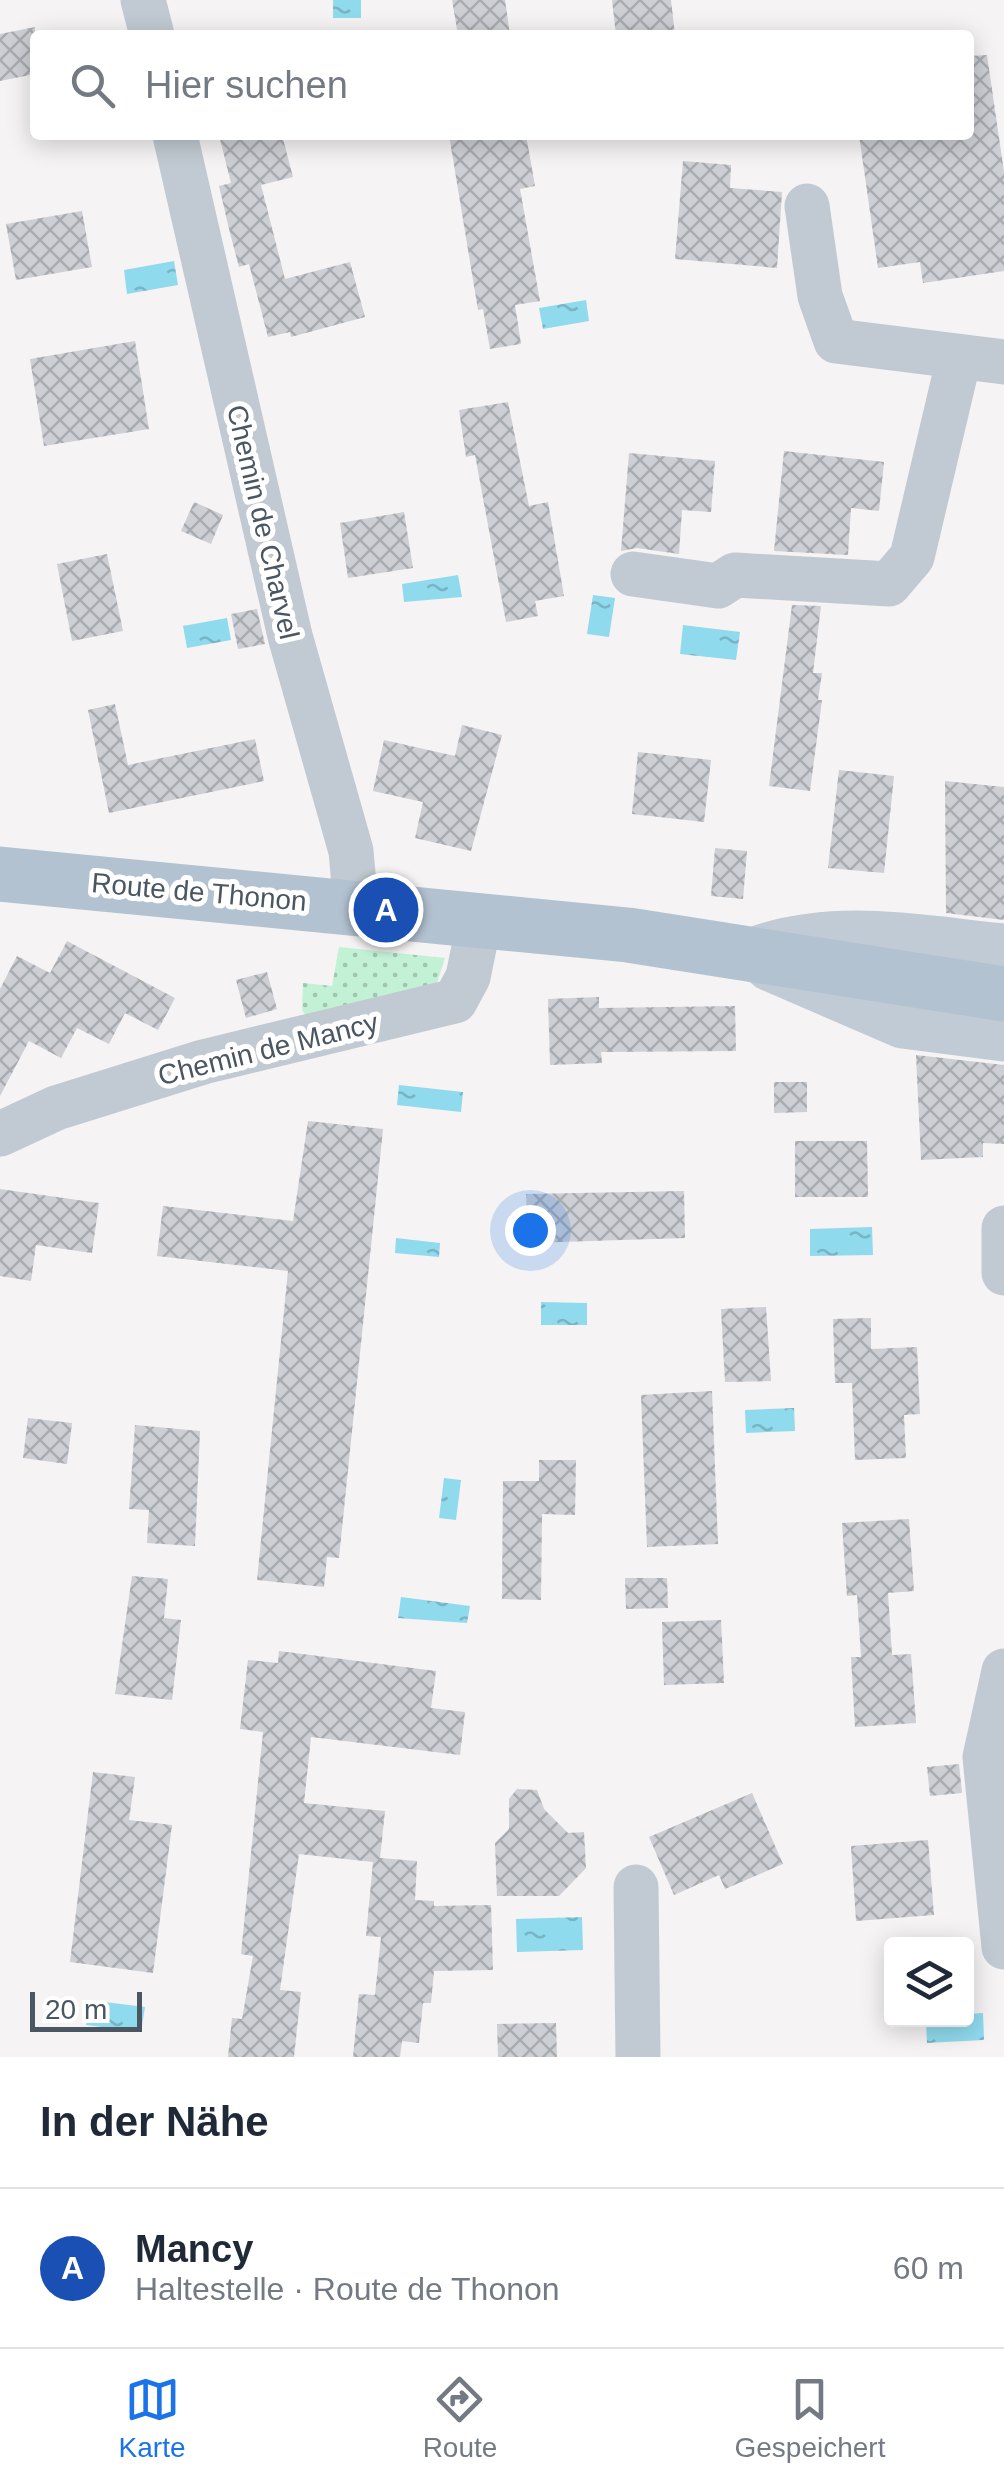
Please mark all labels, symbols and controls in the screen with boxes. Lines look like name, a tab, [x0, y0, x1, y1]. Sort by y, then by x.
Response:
search box	[30, 30, 974, 140]
icon: search	[65, 58, 120, 113]
text: Hier suchen	[145, 64, 348, 106]
street label: Chemin de Charvel	[221, 402, 305, 642]
street label: Route de Thonon	[90, 867, 308, 917]
pin: A	[354, 872, 418, 948]
street label: Chemin de Mancy	[155, 1007, 381, 1091]
your location	[505, 1205, 556, 1256]
map controls	[884, 1937, 974, 2027]
button: layers	[884, 1937, 974, 2027]
scale bar	[30, 1987, 142, 2032]
text: 20 m	[45, 1994, 107, 2025]
text: In der Nähe	[40, 2098, 269, 2145]
text: Mancy	[135, 2228, 253, 2270]
text: A	[61, 2250, 84, 2286]
text: 60 m	[893, 2250, 964, 2286]
text: Haltestelle · Route de Thonon	[135, 2271, 560, 2307]
tab: Karte	[119, 2372, 186, 2464]
tab: Route	[423, 2372, 497, 2464]
tab: Gespeichert	[734, 2372, 885, 2464]

